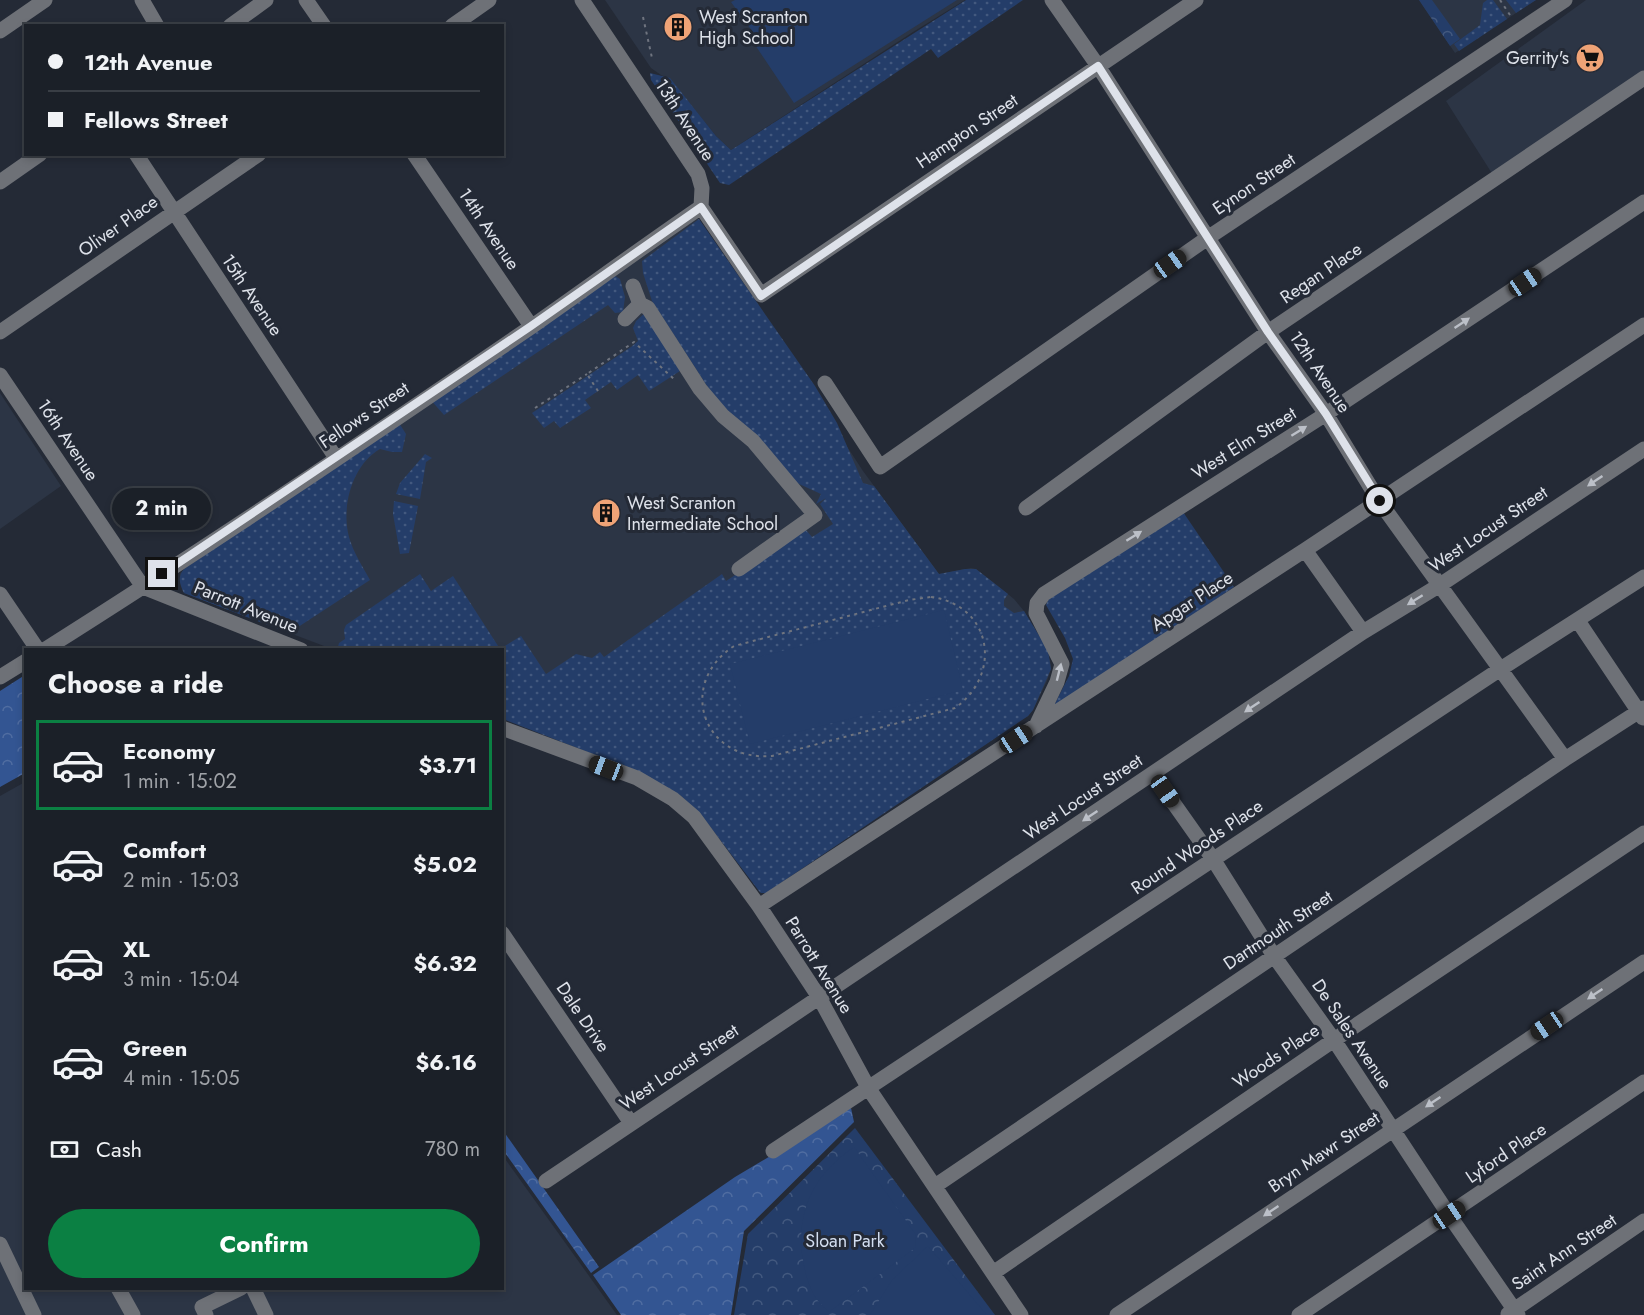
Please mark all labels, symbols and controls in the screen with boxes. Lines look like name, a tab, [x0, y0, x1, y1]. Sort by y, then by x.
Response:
place label: West Scranton High School	[699, 4, 808, 51]
building icon: West Scranton High School	[662, 11, 694, 43]
supermarket icon: Gerrity's	[1574, 42, 1606, 74]
place label: Gerrity's	[1506, 45, 1569, 71]
text: 12th Avenue	[84, 46, 213, 78]
street label: 13th Avenue	[649, 74, 721, 166]
street label: Hampton Street	[911, 87, 1024, 175]
text: Fellows Street	[84, 104, 228, 136]
street label: Eynon Street	[1207, 146, 1301, 221]
street label: 14th Avenue	[452, 183, 526, 275]
street label: Oliver Place	[73, 189, 163, 263]
street label: Regan Place	[1275, 236, 1367, 310]
car	[1150, 246, 1190, 282]
street label: 15th Avenue	[215, 249, 289, 341]
car	[1505, 264, 1545, 300]
one-way arrow	[1453, 318, 1470, 329]
street label: 12th Avenue	[1283, 326, 1357, 418]
street label: Fellows Street	[314, 375, 415, 455]
street label: 16th Avenue	[31, 394, 105, 486]
street label: West Elm Street	[1187, 400, 1302, 486]
one-way arrow	[1291, 426, 1307, 437]
one-way arrow	[1588, 475, 1604, 487]
street label: West Locust Street	[1423, 479, 1553, 579]
callout: 2 min	[112, 487, 212, 529]
route start	[1366, 487, 1393, 514]
place label: West Scranton Intermediate School	[627, 490, 778, 537]
text: 2 min	[135, 494, 188, 523]
building icon: West Scranton Intermediate School	[590, 497, 622, 529]
one-way arrow	[1126, 530, 1143, 541]
route end	[148, 560, 175, 587]
street label: Apgar Place	[1146, 565, 1238, 637]
street label: Parrott Avenue	[190, 574, 302, 640]
one-way arrow	[1407, 595, 1423, 606]
one-way arrow	[1055, 663, 1065, 681]
text: Choose a ride	[48, 664, 223, 703]
one-way arrow	[1244, 701, 1260, 712]
car	[996, 722, 1036, 756]
text: Economy	[123, 735, 215, 767]
icon: car	[51, 738, 105, 792]
street label: West Locust Street	[1018, 747, 1148, 847]
text: $3.71	[418, 749, 477, 781]
car	[586, 753, 626, 783]
text: 1 min · 15:02	[123, 767, 237, 796]
car	[1147, 771, 1183, 811]
street label: Round Woods Place	[1126, 793, 1268, 901]
one-way arrow	[1083, 810, 1099, 822]
text: Comfort	[123, 834, 206, 866]
icon: car	[51, 837, 105, 891]
text: $5.02	[413, 848, 477, 880]
text: 2 min · 15:03	[123, 866, 239, 895]
street label: Dartmouth Street	[1218, 883, 1338, 976]
street label: Parrott Avenue	[779, 911, 859, 1019]
text: XL	[123, 933, 150, 965]
icon: car	[51, 936, 105, 990]
text: $6.32	[413, 947, 477, 979]
text: 3 min · 15:04	[123, 965, 239, 994]
street label: De Sales Avenue	[1306, 974, 1398, 1094]
street label: Dale Drive	[550, 977, 616, 1057]
one-way arrow	[1587, 989, 1604, 1000]
car	[1527, 1008, 1567, 1044]
street label: West Locust Street	[614, 1017, 744, 1117]
street label: Woods Place	[1227, 1017, 1325, 1095]
text: Green	[123, 1032, 187, 1064]
icon: car	[51, 1035, 105, 1089]
text: $6.16	[416, 1046, 477, 1078]
text: 4 min · 15:05	[123, 1064, 240, 1093]
one-way arrow	[1425, 1096, 1441, 1107]
street label: Bryn Mawr Street	[1263, 1105, 1385, 1199]
street label: Lyford Place	[1460, 1116, 1552, 1190]
icon: cash	[48, 1133, 81, 1166]
text: Cash	[96, 1133, 142, 1165]
text: 780 m	[425, 1135, 480, 1164]
car	[1429, 1197, 1469, 1233]
one-way arrow	[1263, 1205, 1279, 1216]
street label: Saint Ann Street	[1506, 1207, 1622, 1297]
button: Confirm	[48, 1209, 480, 1278]
park label: Sloan Park	[805, 1228, 885, 1254]

